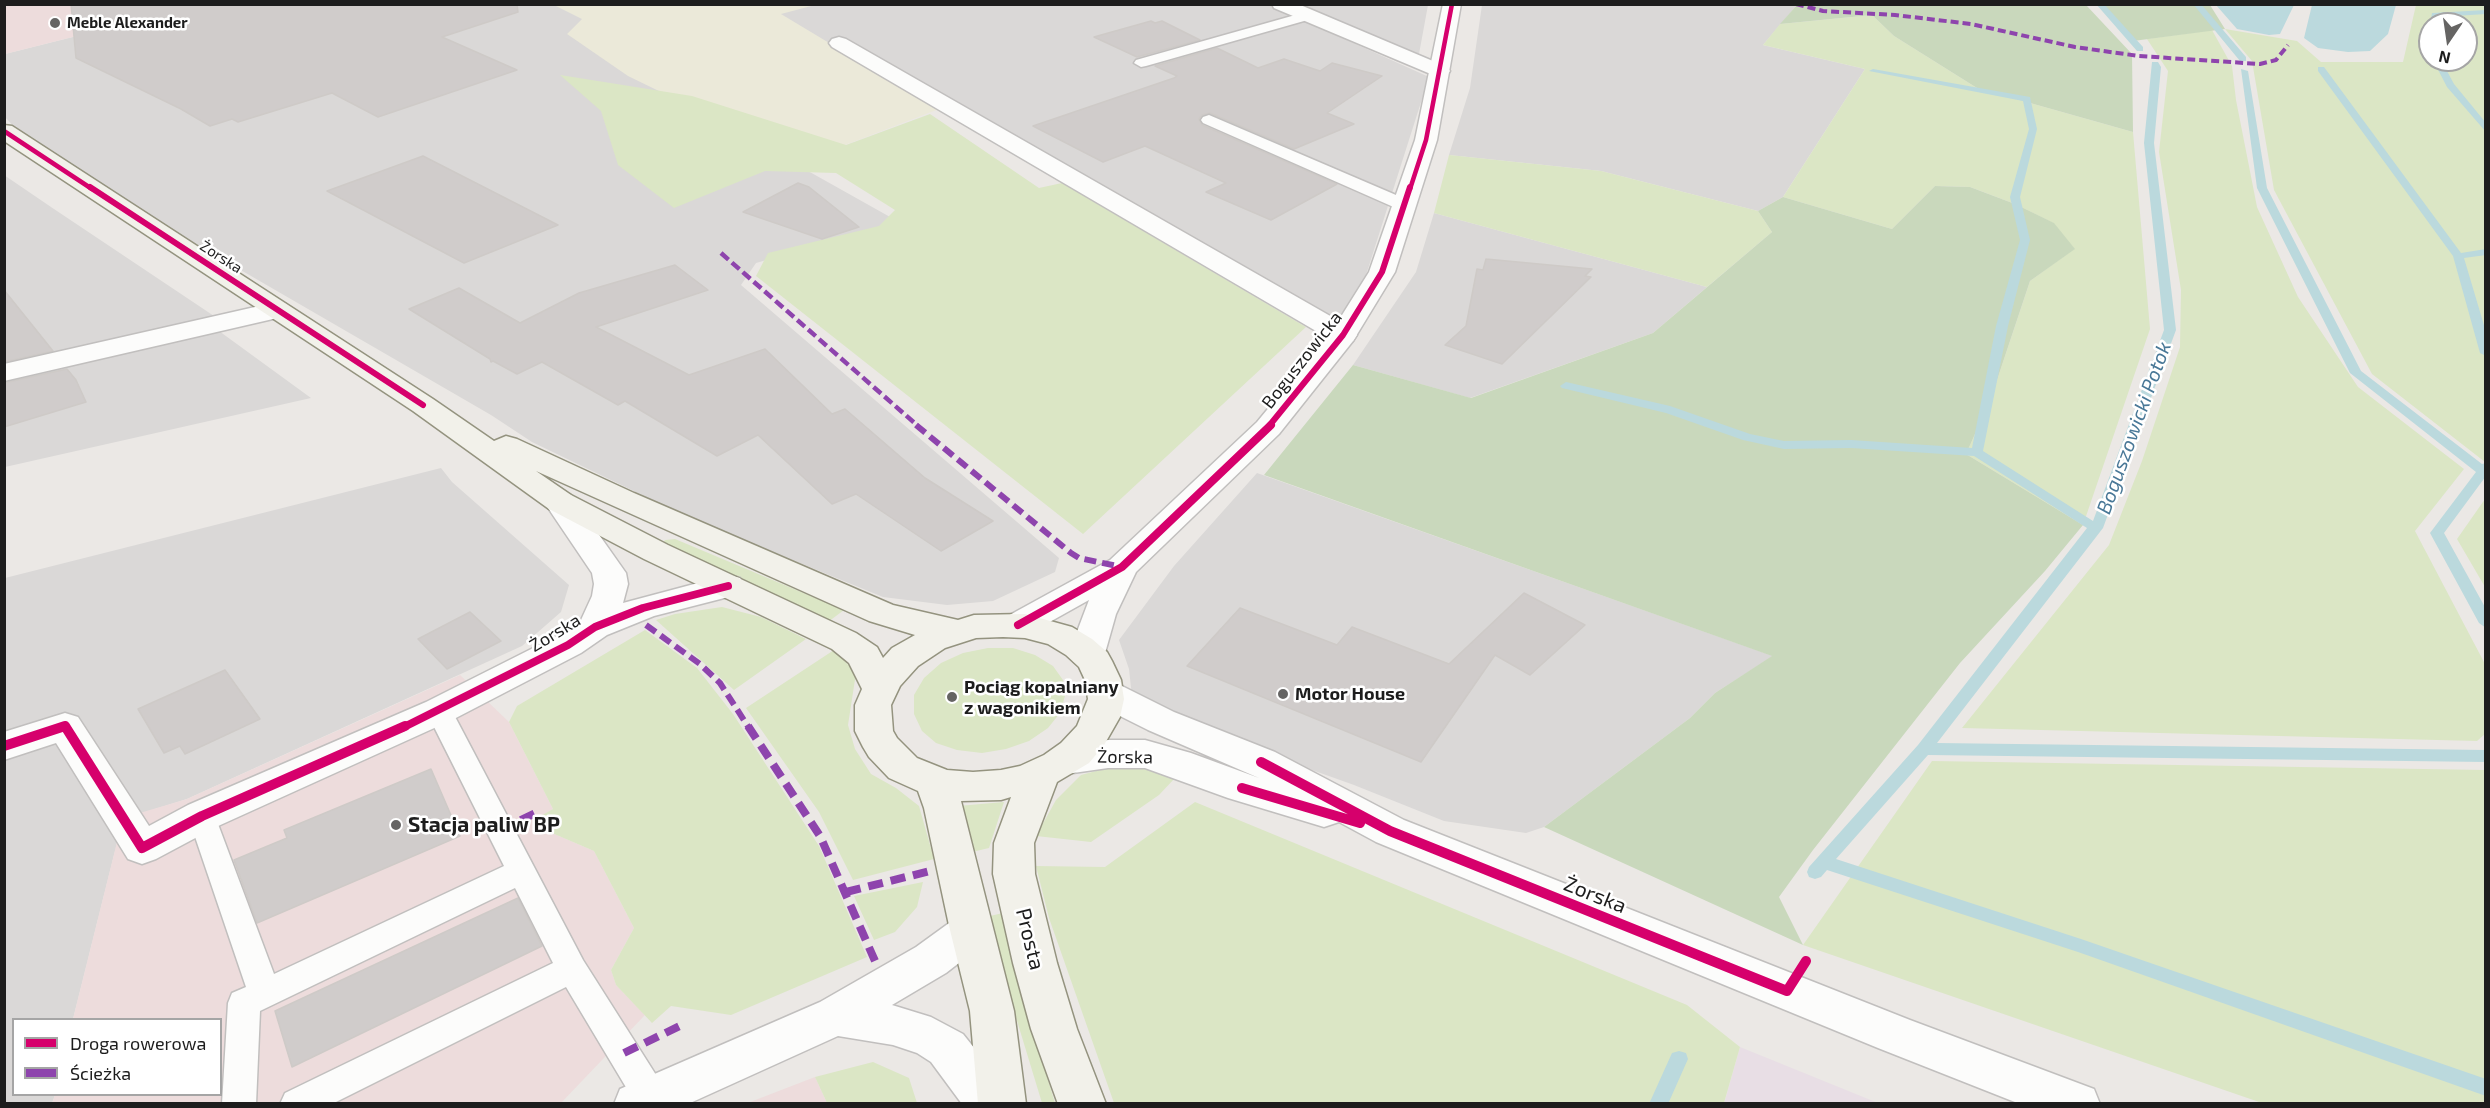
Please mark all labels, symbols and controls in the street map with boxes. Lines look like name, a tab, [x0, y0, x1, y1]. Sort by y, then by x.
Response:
north arrow	[2418, 12, 2478, 72]
place label: Meble Alexander	[67, 14, 188, 32]
marker: Meble Alexander	[48, 16, 62, 30]
text: N	[2437, 48, 2452, 69]
street label: Żorska	[197, 237, 245, 277]
street label: Boguszowicka	[1257, 307, 1347, 413]
water label: Boguszowicki Potok	[2092, 339, 2176, 517]
street label: Żorska	[526, 609, 584, 657]
place label: Pociąg kopalniany z wagonikiem	[964, 676, 1119, 718]
place label: Motor House	[1295, 683, 1405, 705]
marker: Motor House	[1276, 687, 1290, 701]
marker: Pociąg kopalniany z wagonikiem	[945, 690, 959, 704]
street label: Żorska	[1097, 746, 1153, 768]
place label: Stacja paliw BP	[408, 812, 560, 838]
marker: Stacja paliw BP	[389, 818, 403, 832]
street label: Żorska	[1560, 871, 1630, 919]
street label: Prosta	[1010, 906, 1050, 972]
legend	[12, 1018, 222, 1096]
text: Droga rowerowa	[70, 1032, 206, 1054]
text: Ścieżka	[70, 1062, 131, 1084]

